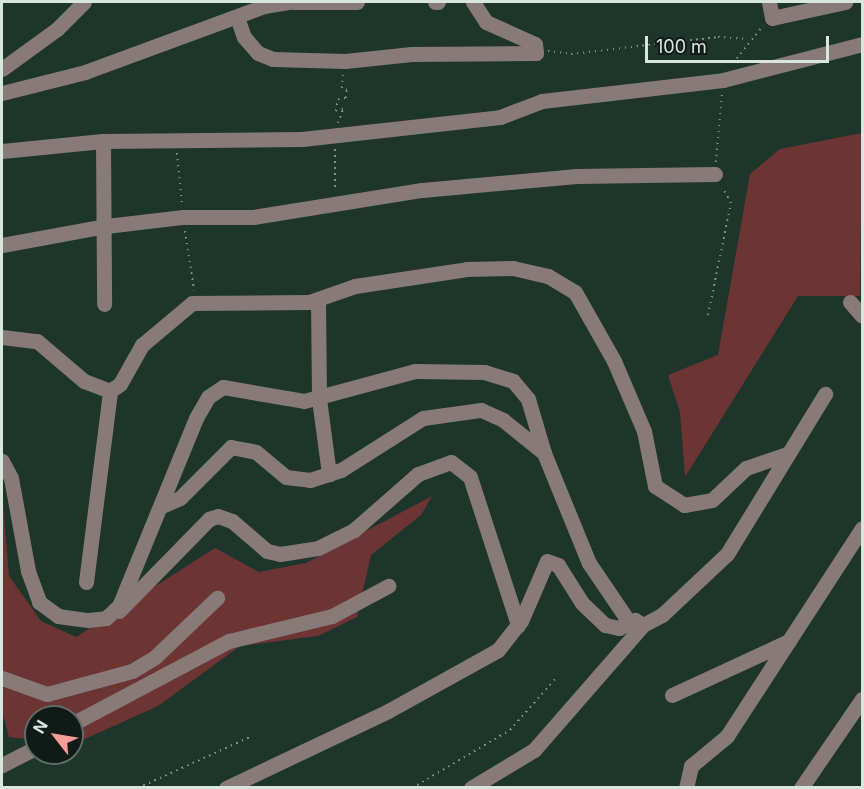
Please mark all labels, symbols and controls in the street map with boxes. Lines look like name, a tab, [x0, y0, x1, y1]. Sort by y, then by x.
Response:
scale bar	[648, 24, 832, 62]
text: 100 m	[656, 36, 707, 57]
north arrow	[24, 705, 84, 765]
text: N	[29, 716, 52, 737]

